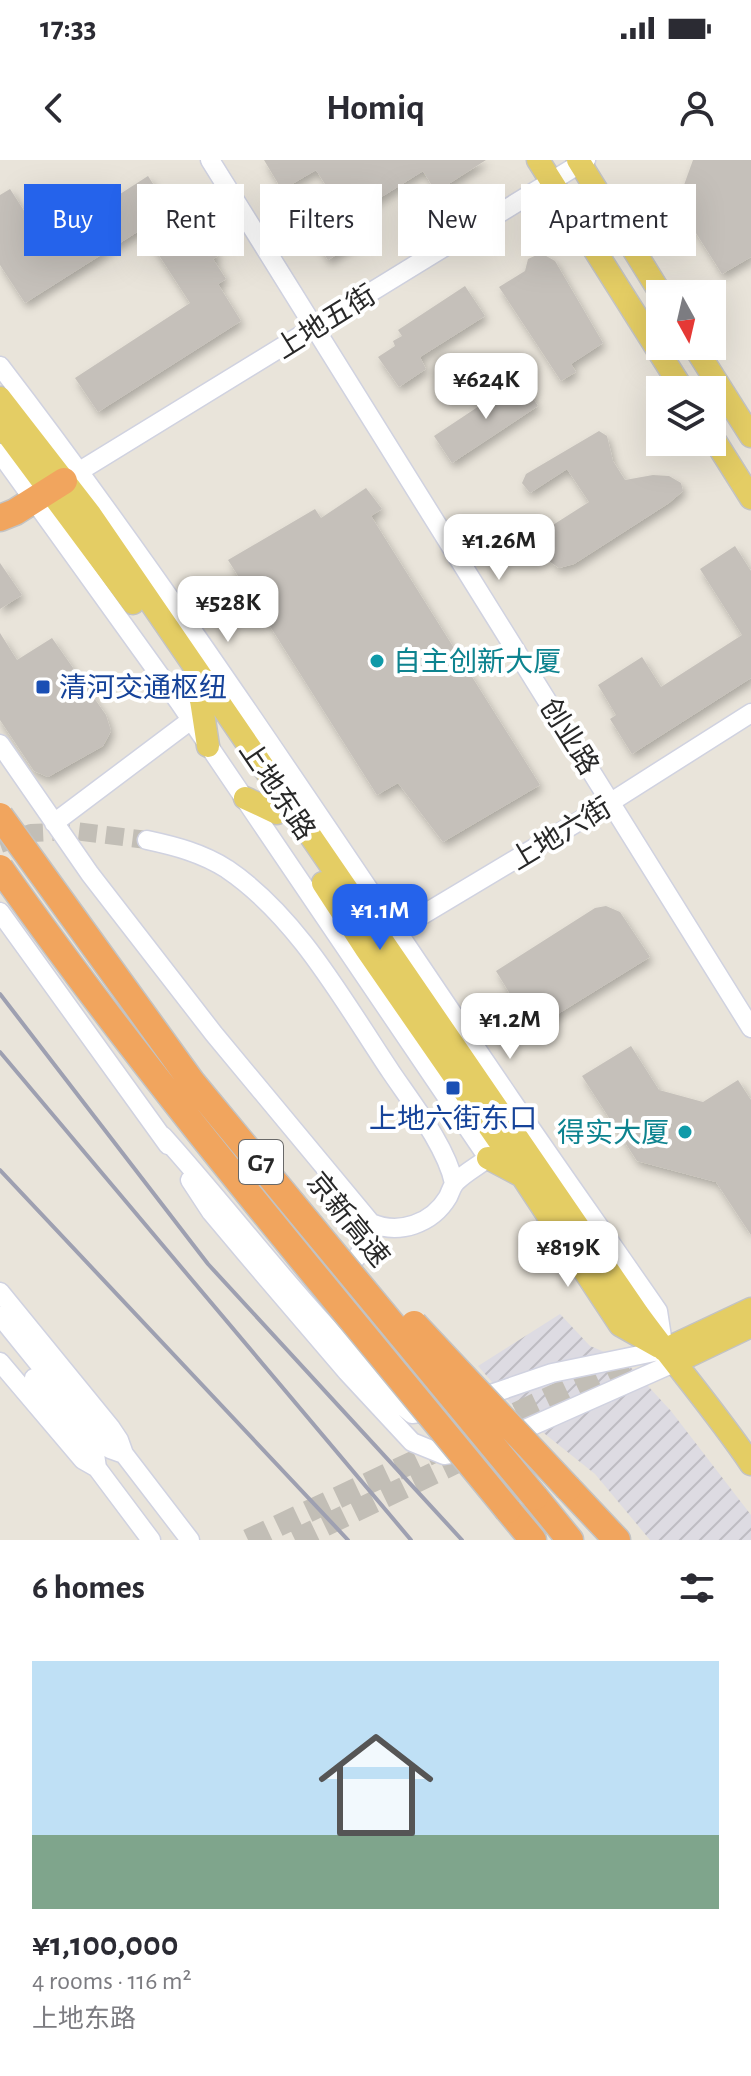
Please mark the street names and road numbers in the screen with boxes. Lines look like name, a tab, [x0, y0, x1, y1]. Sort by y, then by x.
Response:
street label: 上地五街	[270, 279, 381, 364]
street label: 创业路	[534, 693, 604, 780]
street label: 上地东路	[233, 736, 321, 845]
street label: 上地六街	[505, 792, 616, 876]
road number: G7	[239, 1140, 283, 1184]
street label: 京新高速	[301, 1167, 395, 1273]

